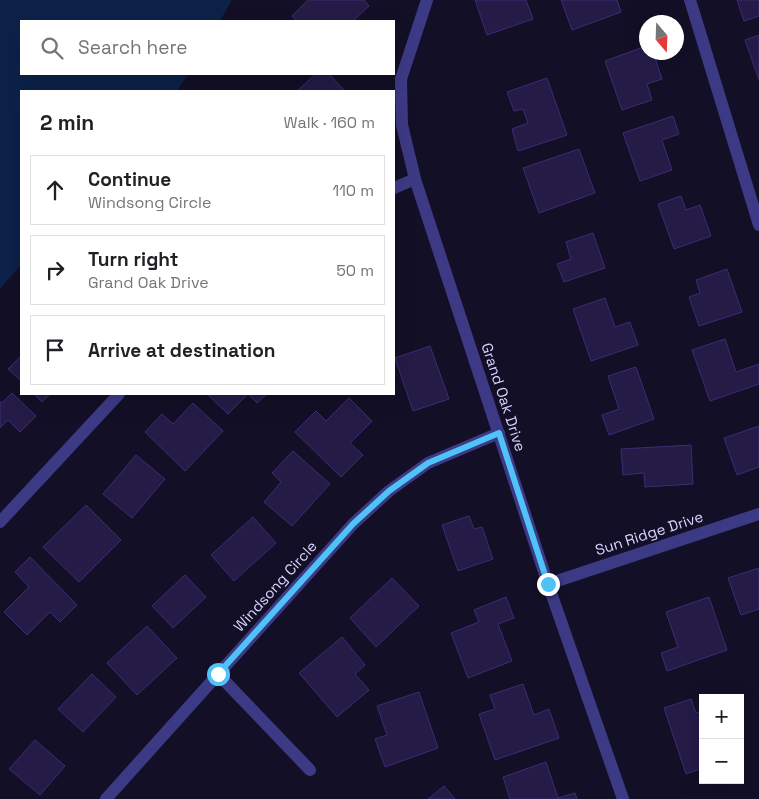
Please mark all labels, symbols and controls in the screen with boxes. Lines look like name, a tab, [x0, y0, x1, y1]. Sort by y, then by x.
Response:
north arrow	[639, 15, 684, 60]
search box	[20, 20, 395, 75]
icon: search	[38, 34, 66, 62]
text: Search here	[78, 35, 188, 60]
text: 2 min	[40, 109, 94, 136]
text: Walk · 160 m	[284, 112, 375, 133]
text: Continue	[88, 167, 171, 192]
icon: ahead	[41, 176, 69, 204]
text: 110 m	[332, 180, 374, 201]
text: Windsong Circle	[88, 192, 211, 213]
text: Turn right	[88, 247, 178, 272]
icon: right	[41, 256, 69, 284]
text: 50 m	[336, 260, 374, 281]
text: Grand Oak Drive	[88, 272, 209, 293]
icon: arrive	[41, 336, 69, 364]
text: Arrive at destination	[88, 338, 276, 363]
street label: Grand Oak Drive	[477, 340, 531, 454]
street label: Sun Ridge Drive	[593, 507, 706, 559]
street label: Windsong Circle	[229, 537, 321, 635]
route end	[537, 573, 560, 596]
route start	[207, 663, 230, 686]
map controls	[699, 694, 744, 784]
button: +	[699, 694, 744, 739]
button: −	[699, 739, 744, 784]

